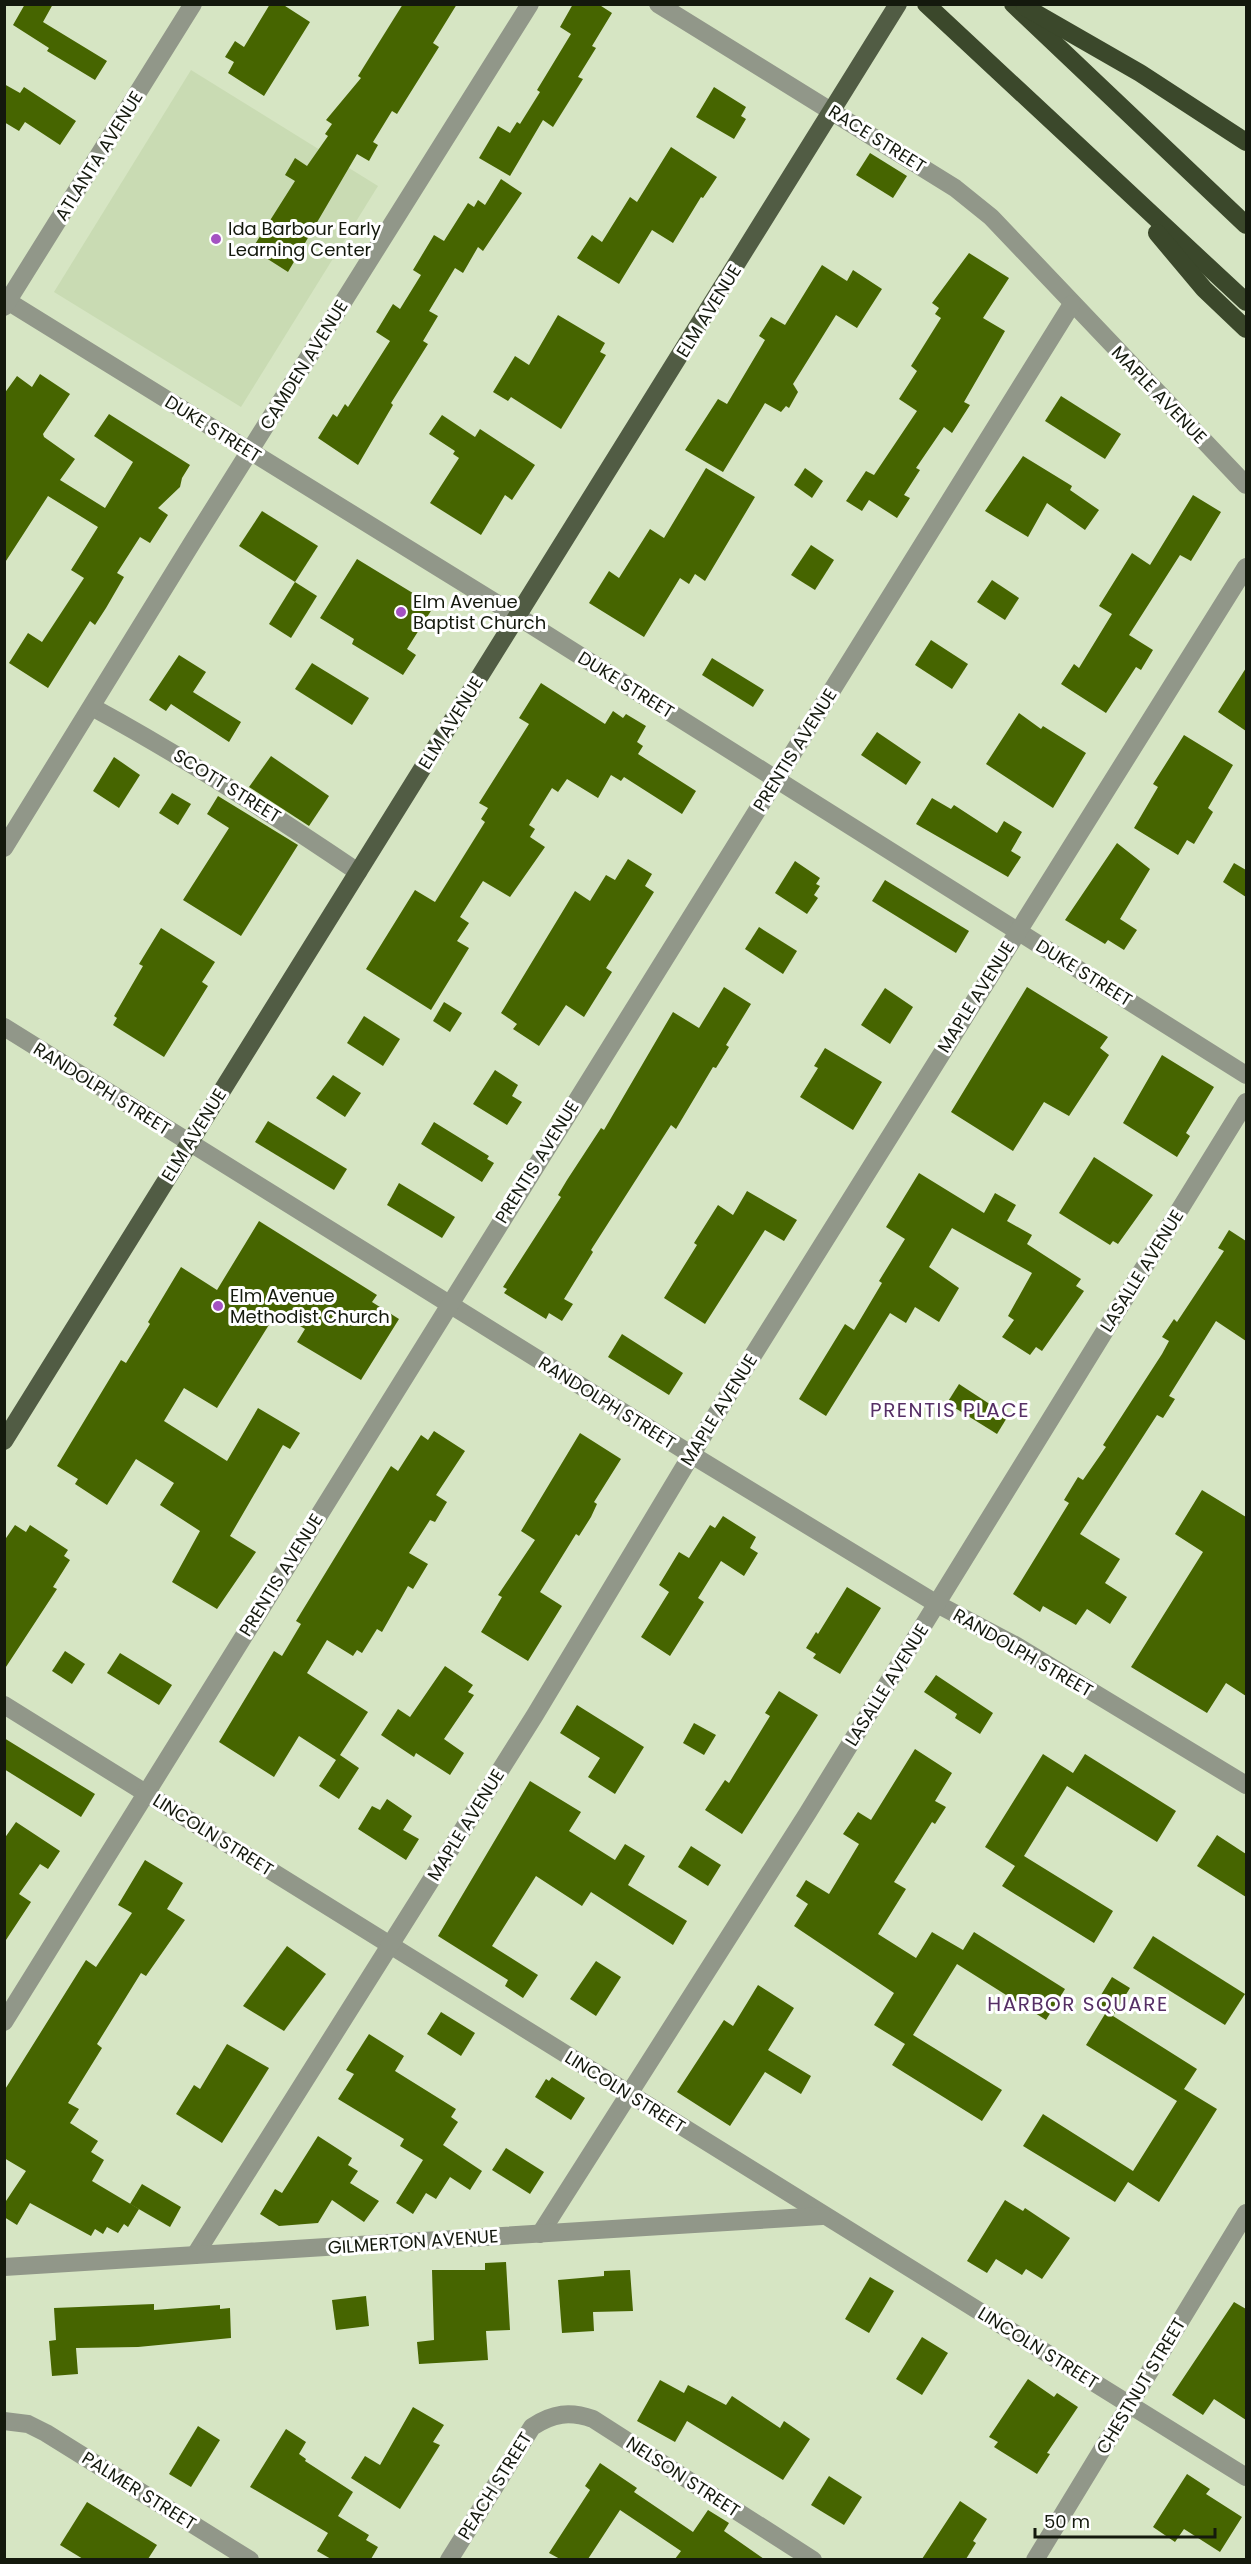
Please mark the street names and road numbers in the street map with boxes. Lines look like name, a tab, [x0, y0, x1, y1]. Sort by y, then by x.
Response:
street label: ATLANTA AVENUE	[49, 86, 149, 225]
street label: RACE STREET	[824, 99, 931, 179]
street label: ELM AVENUE	[670, 260, 747, 362]
street label: CAMDEN AVENUE	[254, 295, 354, 434]
street label: MAPLE AVENUE	[1106, 340, 1213, 449]
street label: DUKE STREET	[160, 389, 266, 468]
street label: DUKE STREET	[573, 645, 679, 724]
street label: ELM AVENUE	[412, 672, 489, 774]
street label: PRENTIS AVENUE	[747, 684, 842, 816]
street label: SCOTT STREET	[169, 743, 286, 829]
street label: DUKE STREET	[1031, 933, 1137, 1012]
street label: MAPLE AVENUE	[931, 936, 1020, 1057]
street label: RANDOLPH STREET	[29, 1036, 176, 1141]
street label: ELM AVENUE	[155, 1084, 232, 1186]
street label: PRENTIS AVENUE	[489, 1096, 584, 1228]
street label: LASALLE AVENUE	[1094, 1205, 1189, 1337]
street label: MAPLE AVENUE	[674, 1349, 763, 1470]
street label: RANDOLPH STREET	[534, 1350, 681, 1455]
street label: PRENTIS AVENUE	[233, 1509, 328, 1641]
street label: RANDOLPH STREET	[949, 1602, 1098, 1703]
street label: LASALLE AVENUE	[839, 1619, 934, 1751]
street label: MAPLE AVENUE	[421, 1764, 510, 1885]
street label: LINCOLN STREET	[148, 1788, 278, 1882]
street label: LINCOLN STREET	[560, 2045, 690, 2139]
street label: GILMERTON AVENUE	[327, 2223, 499, 2260]
street label: LINCOLN STREET	[973, 2301, 1103, 2395]
street label: CHESTNUT STREET	[1090, 2313, 1191, 2458]
street label: PEACH STREET	[452, 2427, 538, 2544]
street label: NELSON STREET	[621, 2430, 745, 2523]
street label: PALMER STREET	[77, 2445, 201, 2536]

